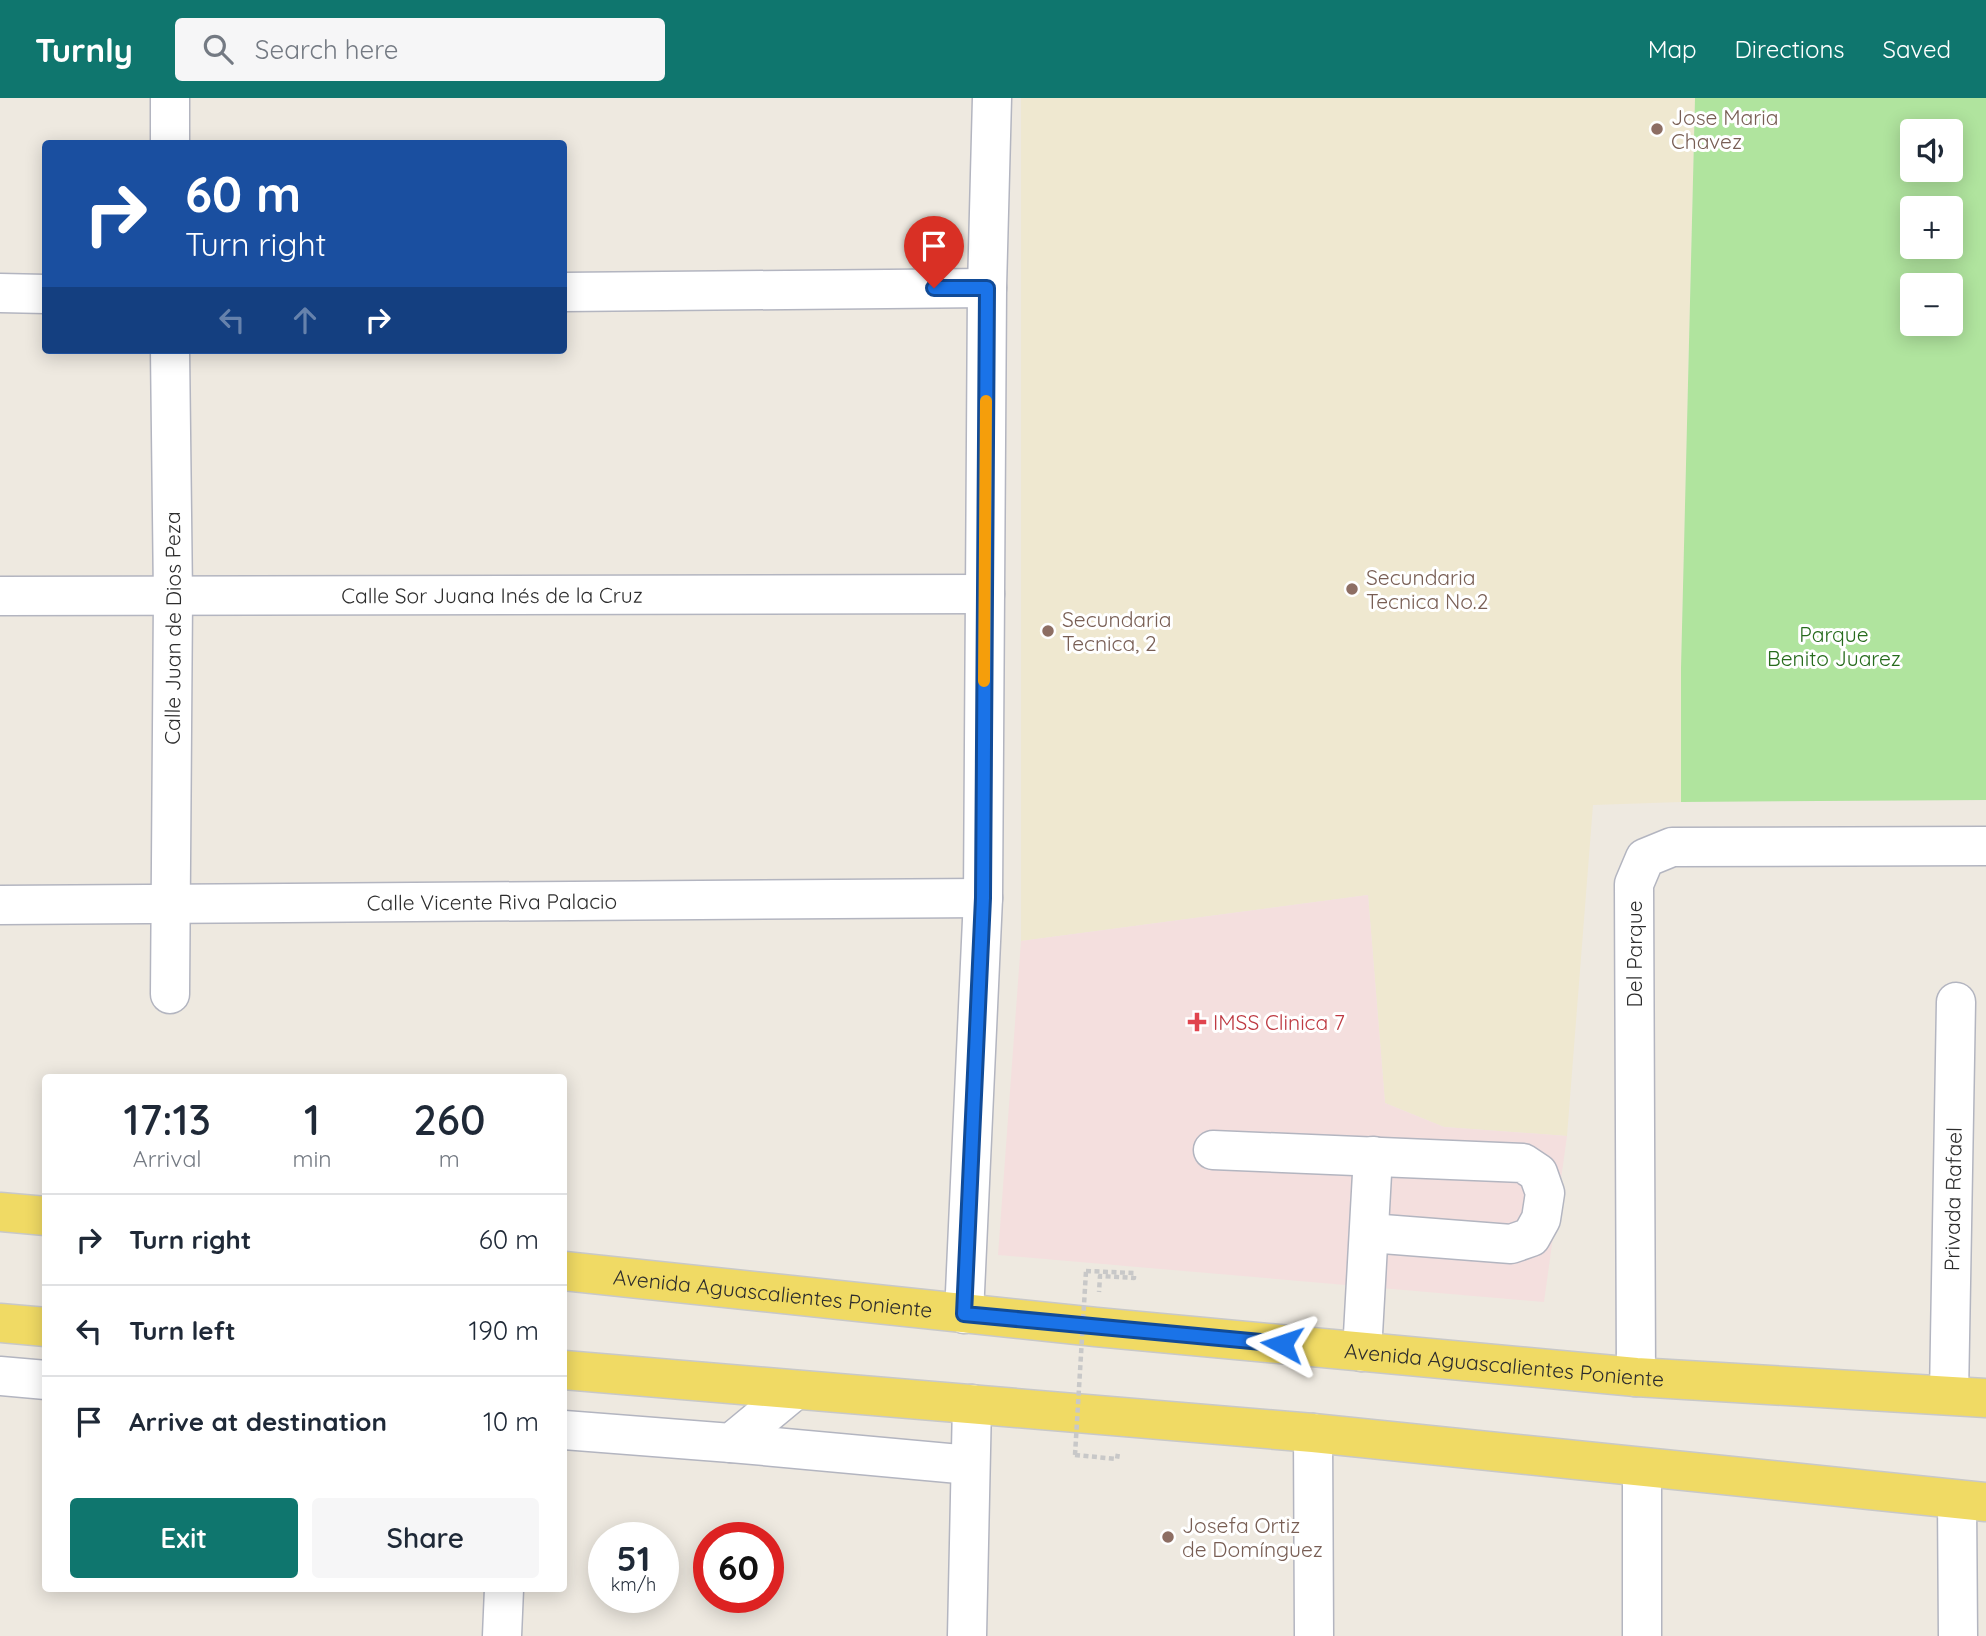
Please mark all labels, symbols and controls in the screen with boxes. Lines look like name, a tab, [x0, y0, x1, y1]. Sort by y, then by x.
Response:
search box	[175, 18, 665, 81]
text: Turnly	[35, 29, 133, 70]
icon: search	[199, 30, 237, 68]
text: Search here	[255, 33, 398, 66]
text: Map	[1648, 34, 1697, 64]
text: Directions	[1735, 34, 1845, 64]
text: Saved	[1883, 34, 1951, 64]
place label: Jose Maria Chavez	[1671, 104, 1779, 154]
map controls	[1900, 119, 1963, 336]
button: sound	[1900, 119, 1963, 182]
marker: Jose Maria Chavez	[1649, 121, 1665, 137]
text: 60 m	[185, 163, 301, 224]
icon: right	[70, 168, 161, 259]
button: +	[1900, 196, 1963, 259]
pin	[904, 216, 964, 288]
text: Turn right	[185, 224, 326, 264]
icon: arrive	[915, 227, 953, 265]
button: −	[1900, 273, 1963, 336]
icon: left	[213, 301, 251, 339]
icon: ahead	[286, 301, 324, 339]
icon: right	[359, 301, 397, 339]
street label: Calle Juan de Dios Peza	[159, 511, 186, 745]
place label: Secundaria Tecnica No.2	[1366, 564, 1488, 614]
marker: Secundaria Tecnica No.2	[1344, 581, 1360, 597]
street label: Calle Sor Juana Inés de la Cruz	[341, 582, 643, 608]
place label: Secundaria Tecnica, 2	[1062, 606, 1171, 656]
park label: Parque Benito Juarez	[1767, 621, 1901, 671]
marker: Secundaria Tecnica, 2	[1040, 623, 1056, 639]
street label: Calle Vicente Riva Palacio	[367, 888, 617, 915]
street label: Del Parque	[1621, 901, 1647, 1008]
place label: IMSS Clinica 7	[1213, 1009, 1345, 1035]
marker: IMSS Clinica 7	[1187, 1012, 1207, 1032]
text: 17:13	[124, 1093, 211, 1146]
text: 1	[304, 1093, 320, 1146]
text: 260	[413, 1093, 485, 1146]
street label: Privada Rafael	[1938, 1127, 1967, 1271]
text: Arrival	[133, 1144, 202, 1173]
text: min	[292, 1144, 332, 1173]
text: m	[439, 1144, 460, 1173]
icon: right	[70, 1221, 108, 1259]
text: Turn right	[129, 1223, 251, 1256]
text: 60 m	[479, 1223, 539, 1256]
street label: Avenida Aguascalientes Poniente	[612, 1263, 934, 1323]
position arrow	[1245, 1307, 1319, 1381]
icon: left	[70, 1312, 108, 1350]
text: Turn left	[129, 1314, 236, 1347]
text: 190 m	[469, 1314, 539, 1347]
street label: Avenida Aguascalientes Poniente	[1343, 1337, 1665, 1392]
icon: arrive	[70, 1403, 108, 1441]
text: Arrive at destination	[129, 1405, 387, 1438]
text: 10 m	[483, 1405, 539, 1438]
button: Exit	[70, 1498, 298, 1578]
button: Share	[312, 1498, 539, 1578]
place label: Josefa Ortiz de Domínguez	[1182, 1512, 1323, 1562]
speed limit sign: 60	[693, 1522, 784, 1613]
marker: Josefa Ortiz de Domínguez	[1160, 1529, 1176, 1545]
text: 51	[617, 1536, 650, 1580]
text: km/h	[611, 1573, 656, 1596]

